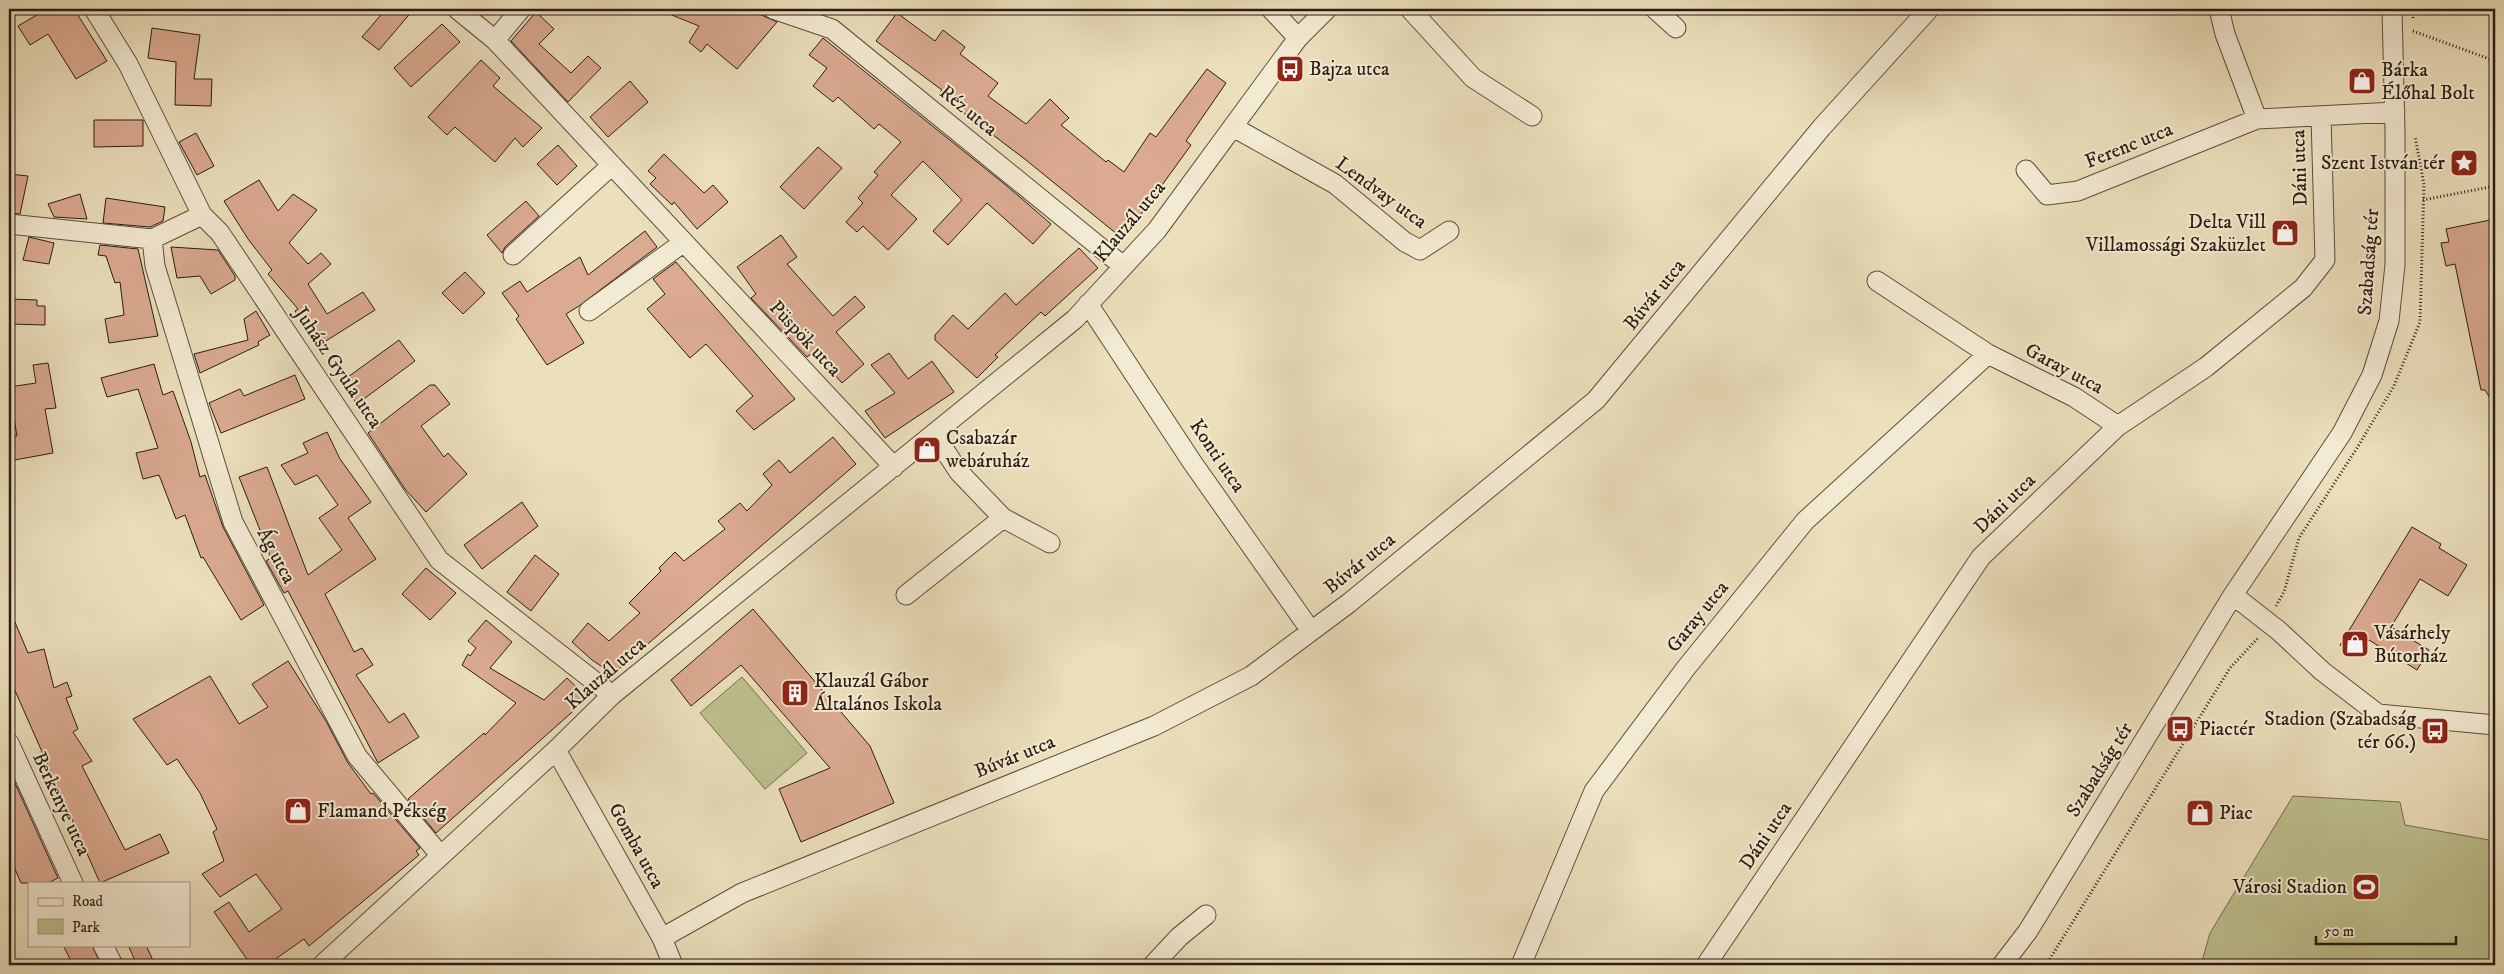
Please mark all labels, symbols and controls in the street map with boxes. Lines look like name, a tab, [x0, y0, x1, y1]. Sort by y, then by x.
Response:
bus stop icon: Bajza utca	[1275, 54, 1305, 84]
place label: Bajza utca	[1309, 57, 1390, 82]
place label: Bárka Élőhal Bolt	[2381, 58, 2475, 106]
shop icon: Bárka Élőhal Bolt	[2347, 66, 2377, 96]
street label: Réz utca	[934, 80, 1003, 142]
street label: Ferenc utca	[2082, 117, 2177, 175]
street label: Dáni utca	[2286, 129, 2314, 207]
place icon: Szent István tér	[2449, 148, 2479, 178]
street label: Lendvay utca	[1330, 151, 1432, 235]
place label: Szent István tér	[2321, 151, 2446, 176]
street label: Klauzál utca	[1089, 176, 1172, 268]
street label: Szabadság tér	[2353, 207, 2385, 316]
place label: Delta Vill Villamossági Szaküzlet	[2085, 210, 2266, 258]
shop icon: Delta Vill Villamossági Szaküzlet	[2270, 218, 2300, 248]
street label: Búvár utca	[1619, 254, 1692, 336]
street label: Püspök utca	[763, 296, 847, 383]
street label: Juhász Gyula utca	[287, 301, 388, 434]
street label: Garay utca	[2020, 338, 2108, 400]
street label: Konti utca	[1183, 415, 1251, 498]
place label: Csabazár webáruház	[945, 426, 1030, 474]
shop icon: Csabazár webáruház	[912, 435, 942, 465]
street label: Dáni utca	[1969, 468, 2042, 540]
street label: Ág utca	[251, 523, 302, 589]
street label: Búvár utca	[1319, 527, 1401, 600]
street label: Garay utca	[1661, 576, 1735, 658]
place label: Vásárhely Bútorház	[2373, 621, 2451, 669]
shop icon: Vásárhely Bútorház	[2340, 629, 2370, 659]
street label: Klauzál utca	[560, 632, 652, 716]
place label: Klauzál Gábor Általános Iskola	[814, 669, 942, 717]
building icon: Klauzál Gábor Általános Iskola	[780, 678, 810, 708]
place label: Stadion (Szabadság tér 66.)	[2264, 707, 2416, 755]
bus stop icon: Piactér	[2165, 714, 2195, 744]
bus stop icon: Stadion (Szabadság tér 66.)	[2420, 716, 2450, 746]
place label: Piactér	[2199, 717, 2256, 742]
street label: Szabadság tér	[2061, 718, 2139, 822]
street label: Búvár utca	[971, 729, 1059, 784]
street label: Berkenye utca	[26, 748, 96, 860]
shop icon: Flamand Pékség	[283, 796, 313, 826]
street label: Dáni utca	[1734, 797, 1798, 875]
shop icon: Piac	[2185, 798, 2215, 828]
place label: Flamand Pékség	[317, 799, 446, 824]
street label: Gomba utca	[602, 799, 670, 894]
place label: Piac	[2219, 801, 2253, 826]
sports icon: Városi Stadion	[2351, 872, 2381, 902]
place label: Városi Stadion	[2232, 875, 2348, 900]
legend	[28, 882, 190, 946]
text: Road	[72, 892, 104, 911]
scale bar	[2316, 914, 2456, 946]
text: Park	[72, 918, 101, 937]
text: 50 m	[2324, 922, 2354, 941]

